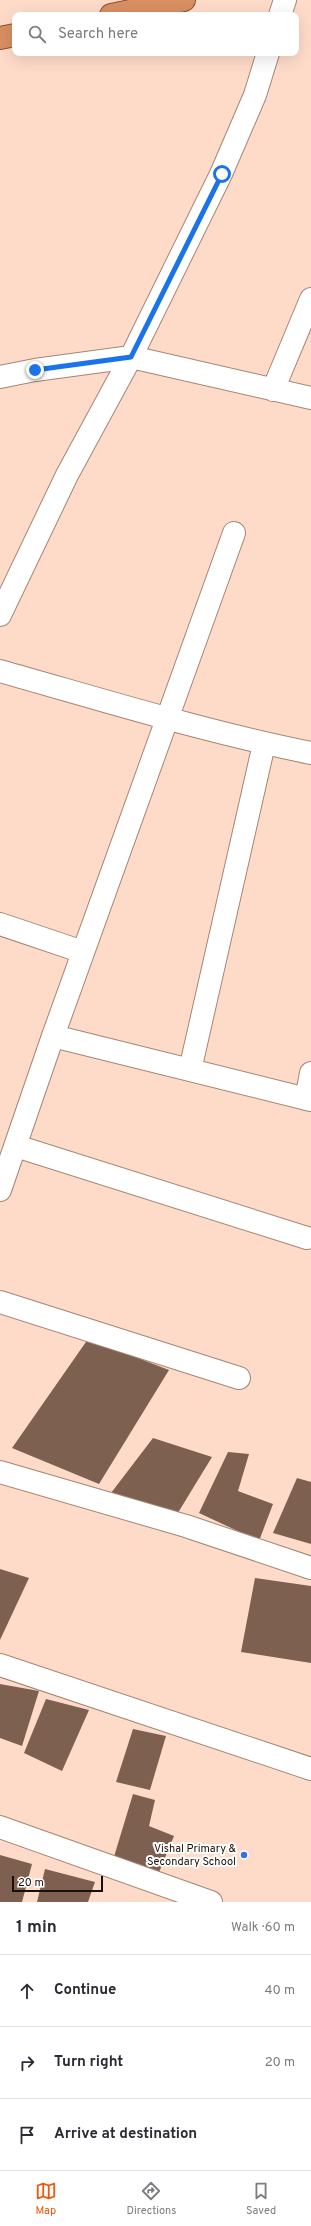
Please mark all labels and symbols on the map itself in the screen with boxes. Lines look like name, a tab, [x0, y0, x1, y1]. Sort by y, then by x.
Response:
route start	[213, 165, 231, 183]
route end	[26, 361, 44, 379]
place label: Vishal Primary & Secondary School	[147, 1842, 237, 1869]
marker: Vishal Primary & Secondary School	[239, 1850, 249, 1860]
scale bar	[12, 1874, 103, 1893]

